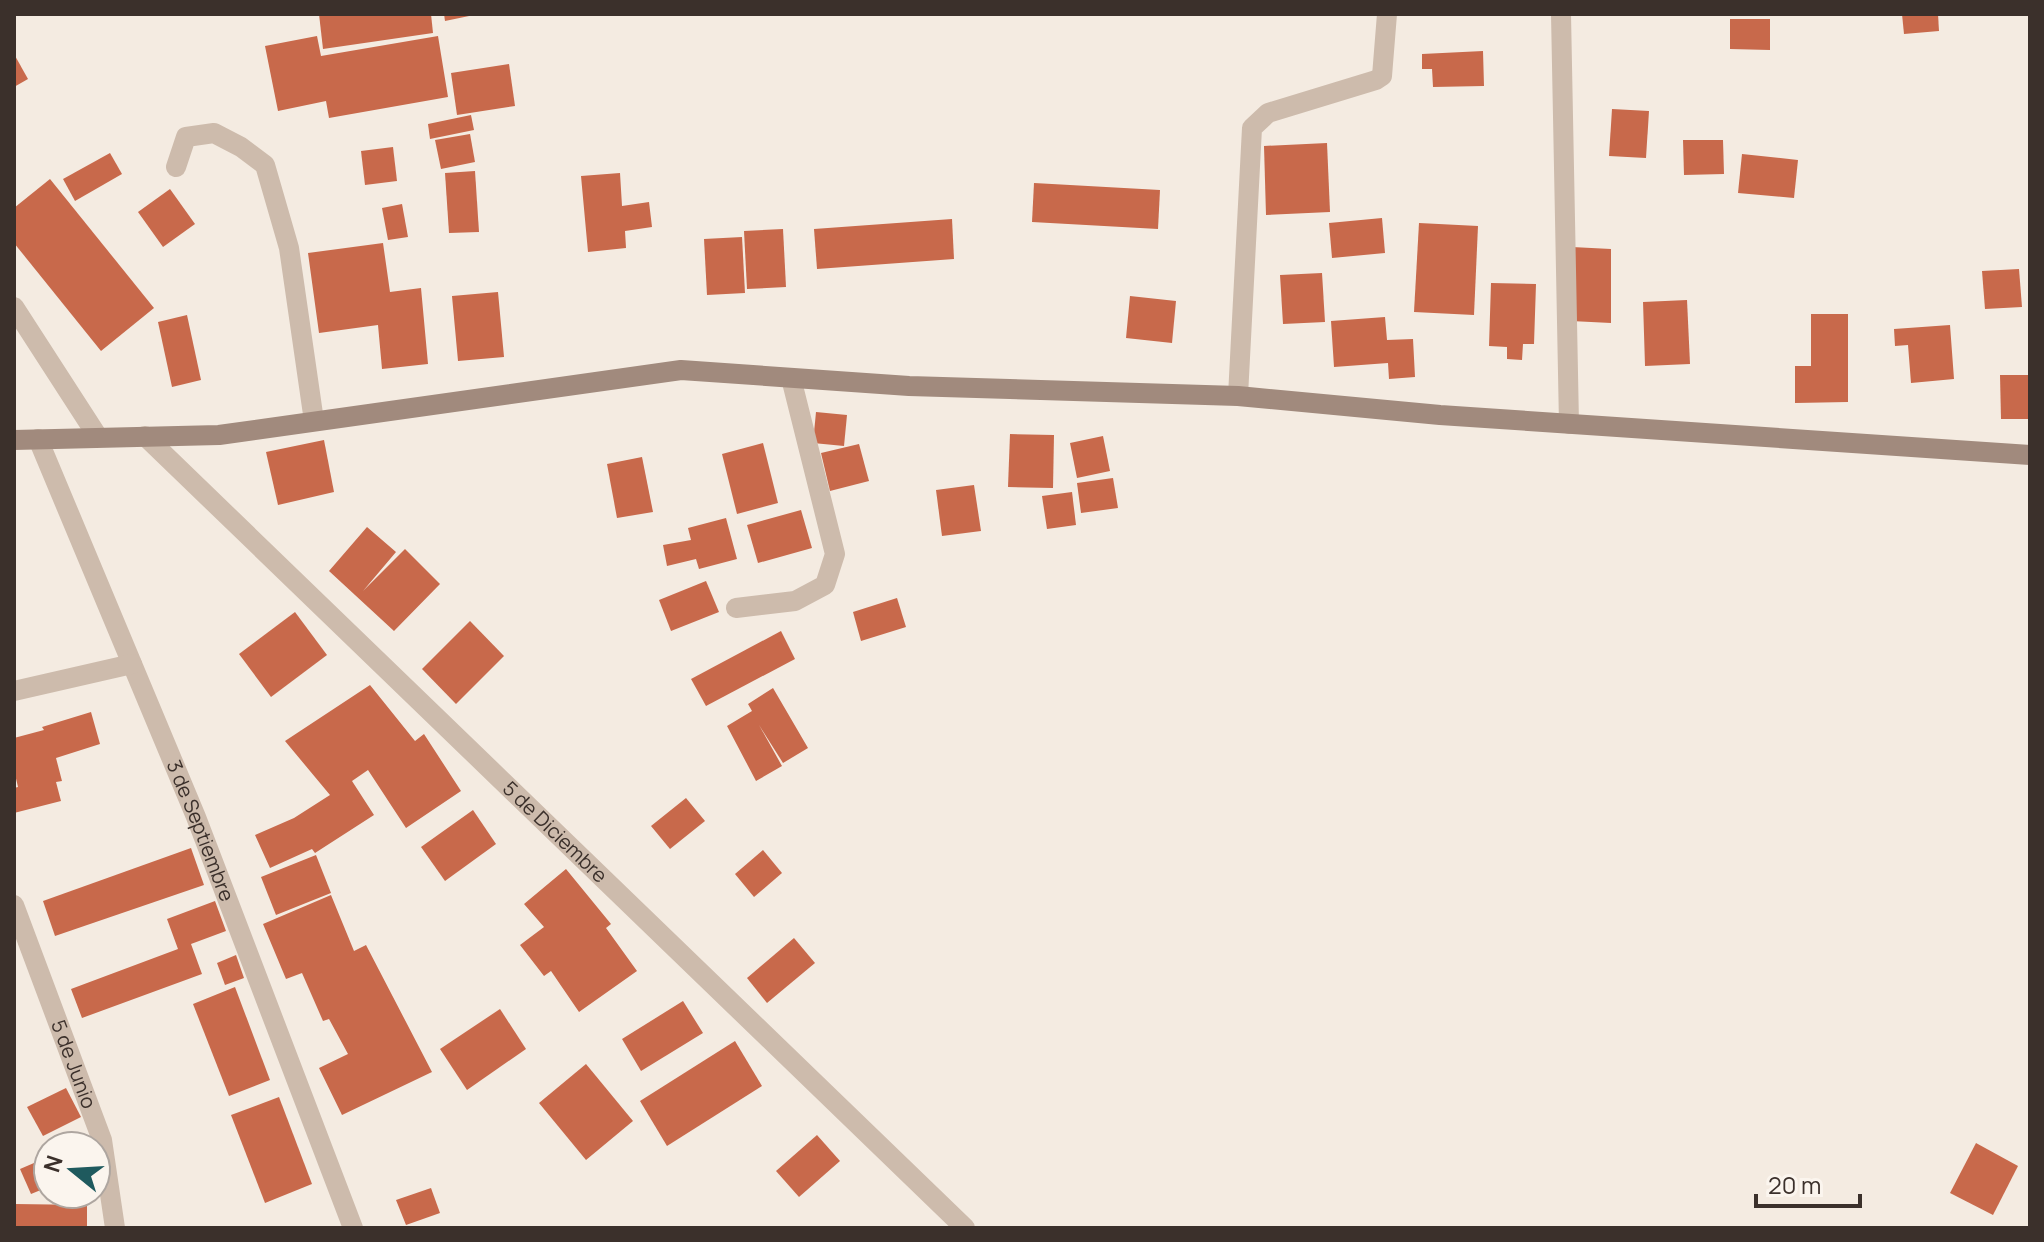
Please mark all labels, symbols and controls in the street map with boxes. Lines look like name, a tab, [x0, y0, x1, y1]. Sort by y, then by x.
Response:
street label: 3 de Septiembre	[161, 756, 241, 905]
street label: 5 de Diciembre	[497, 775, 613, 888]
street label: 5 de Junio	[45, 1016, 103, 1112]
north arrow	[32, 1130, 112, 1210]
text: N	[36, 1152, 70, 1176]
scale bar	[1756, 1158, 1860, 1208]
text: 20 m	[1768, 1168, 1821, 1201]

